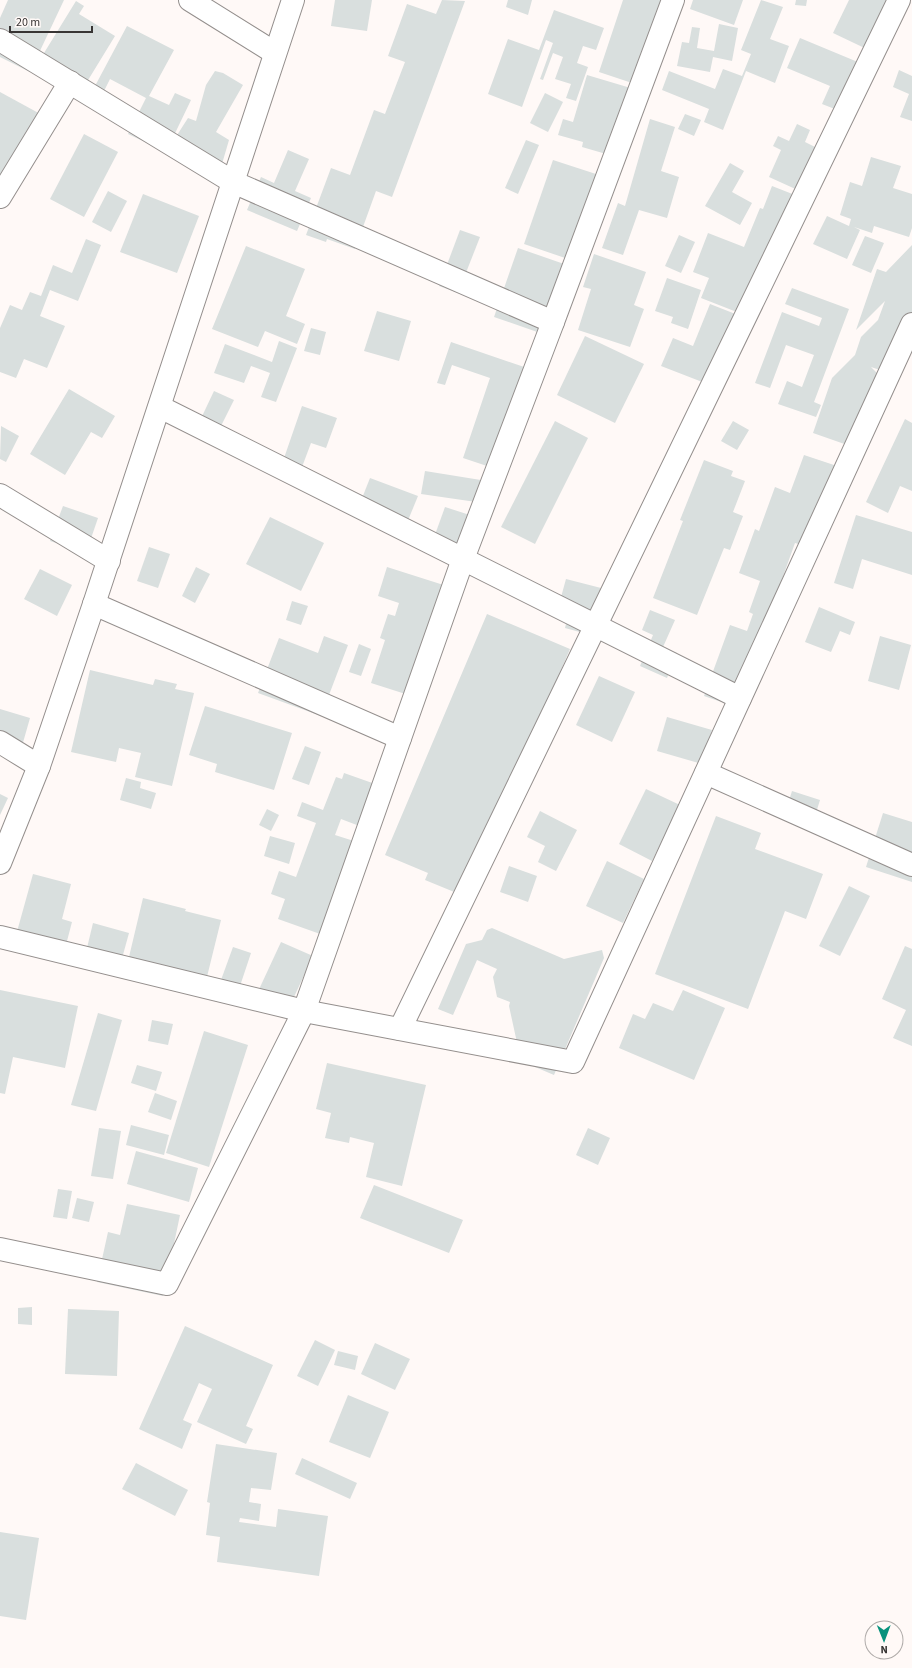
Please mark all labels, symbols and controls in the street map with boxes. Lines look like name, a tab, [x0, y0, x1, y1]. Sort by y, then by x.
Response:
scale bar	[10, 8, 92, 34]
text: 20 m	[16, 14, 40, 31]
north arrow	[864, 1620, 904, 1660]
text: N	[880, 1642, 888, 1657]

